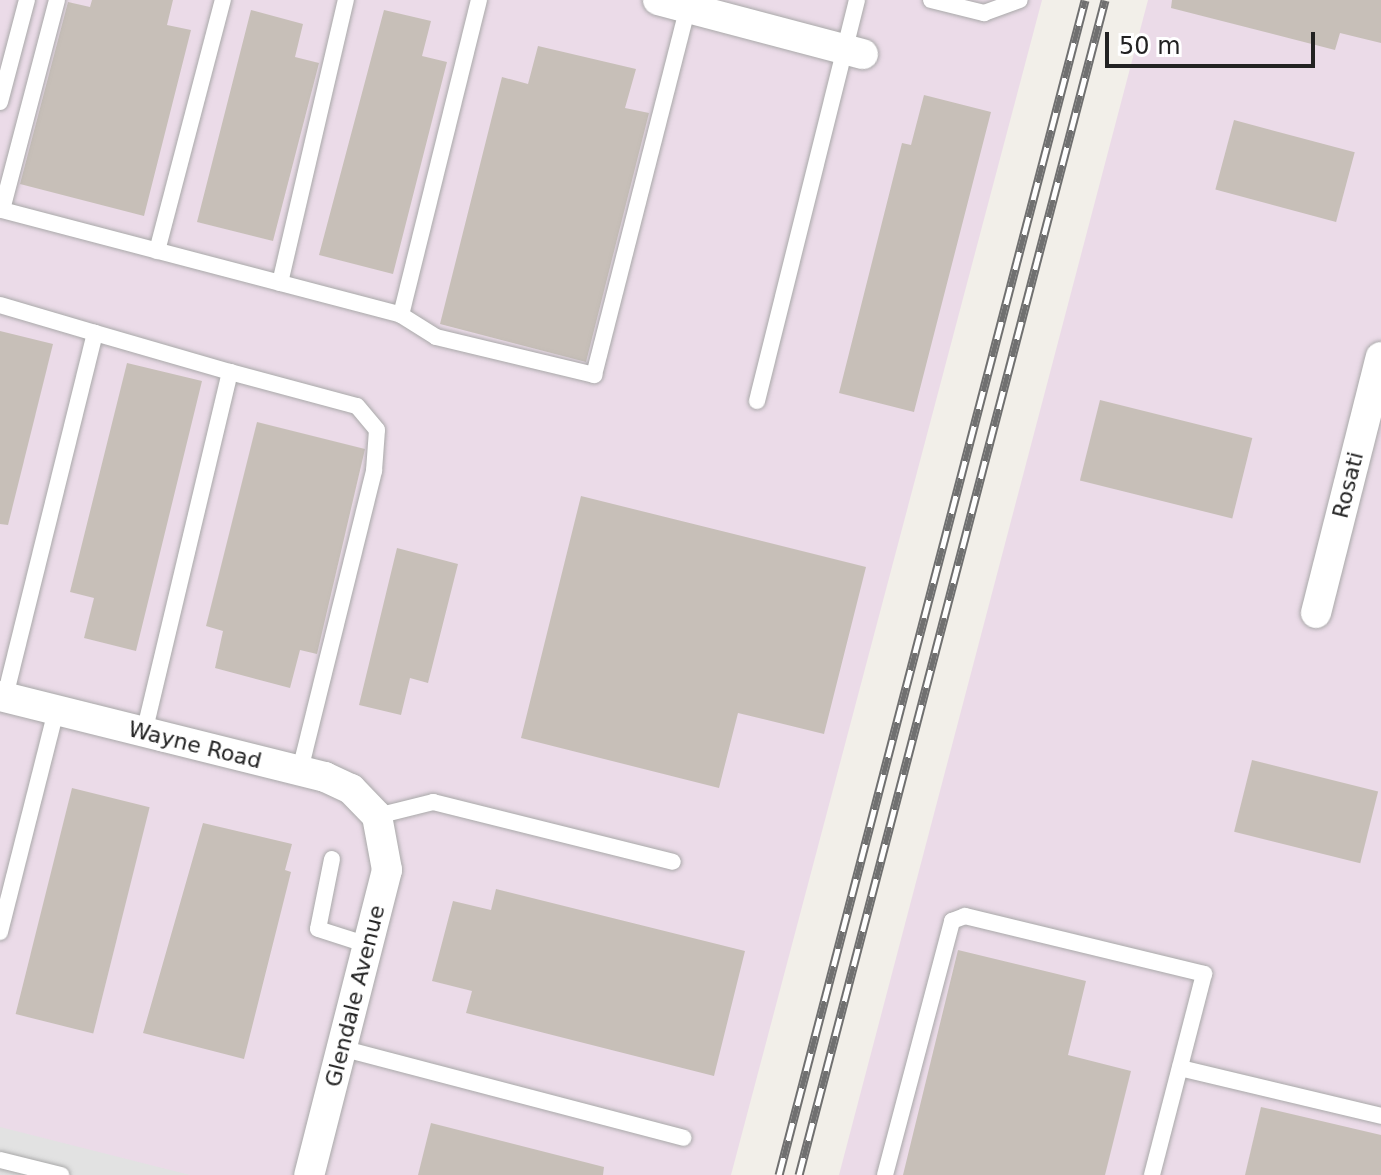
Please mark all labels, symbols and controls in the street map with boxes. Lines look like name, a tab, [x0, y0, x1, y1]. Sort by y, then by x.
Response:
scale bar	[1109, 16, 1319, 66]
text: 50 m	[1119, 32, 1181, 60]
street label: Rosati	[1327, 449, 1369, 521]
street label: Wayne Road	[126, 716, 264, 774]
street label: Glendale Avenue	[320, 902, 390, 1090]

